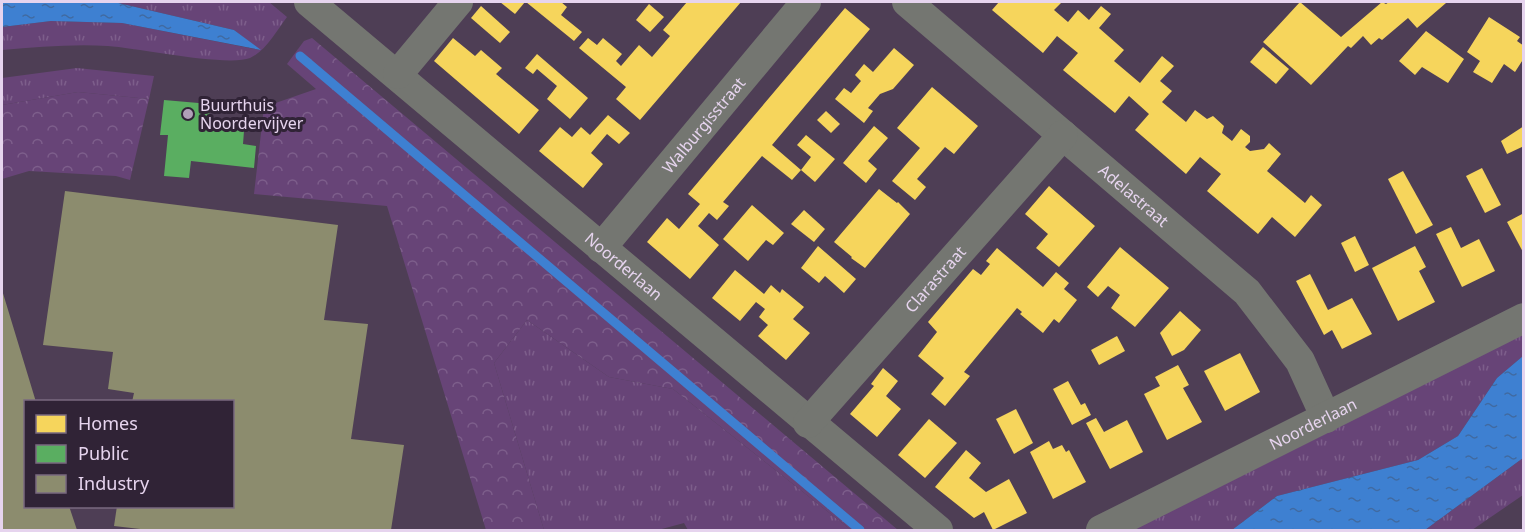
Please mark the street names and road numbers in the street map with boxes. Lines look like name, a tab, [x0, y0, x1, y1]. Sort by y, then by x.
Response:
street label: Walburgisstraat	[657, 72, 750, 178]
street label: Adelastraat	[1094, 159, 1174, 232]
street label: Noorderlaan	[580, 227, 667, 305]
street label: Clarastraat	[900, 241, 971, 317]
street label: Noorderlaan	[1265, 393, 1360, 455]

